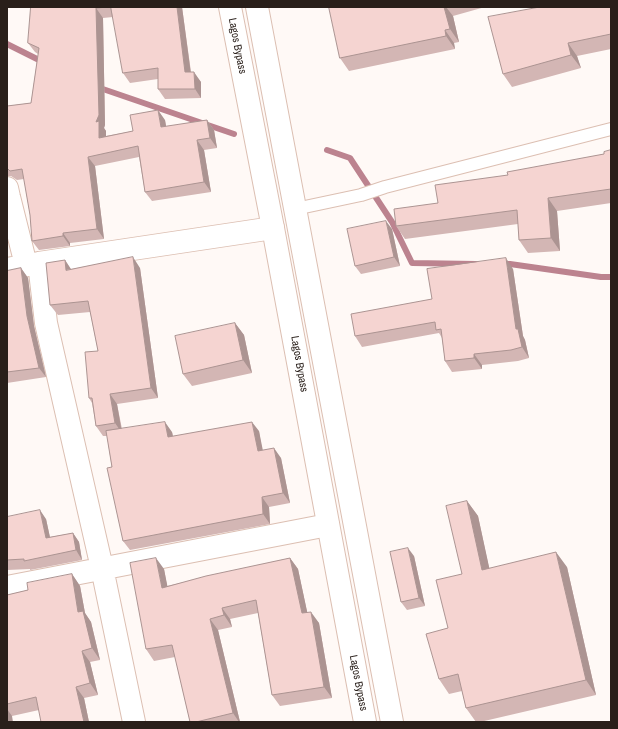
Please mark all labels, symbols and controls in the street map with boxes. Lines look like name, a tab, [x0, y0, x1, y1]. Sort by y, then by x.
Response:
street label: Lagos Bypass	[225, 17, 249, 75]
street label: Lagos Bypass	[288, 335, 310, 393]
street label: Lagos Bypass	[346, 654, 370, 712]

